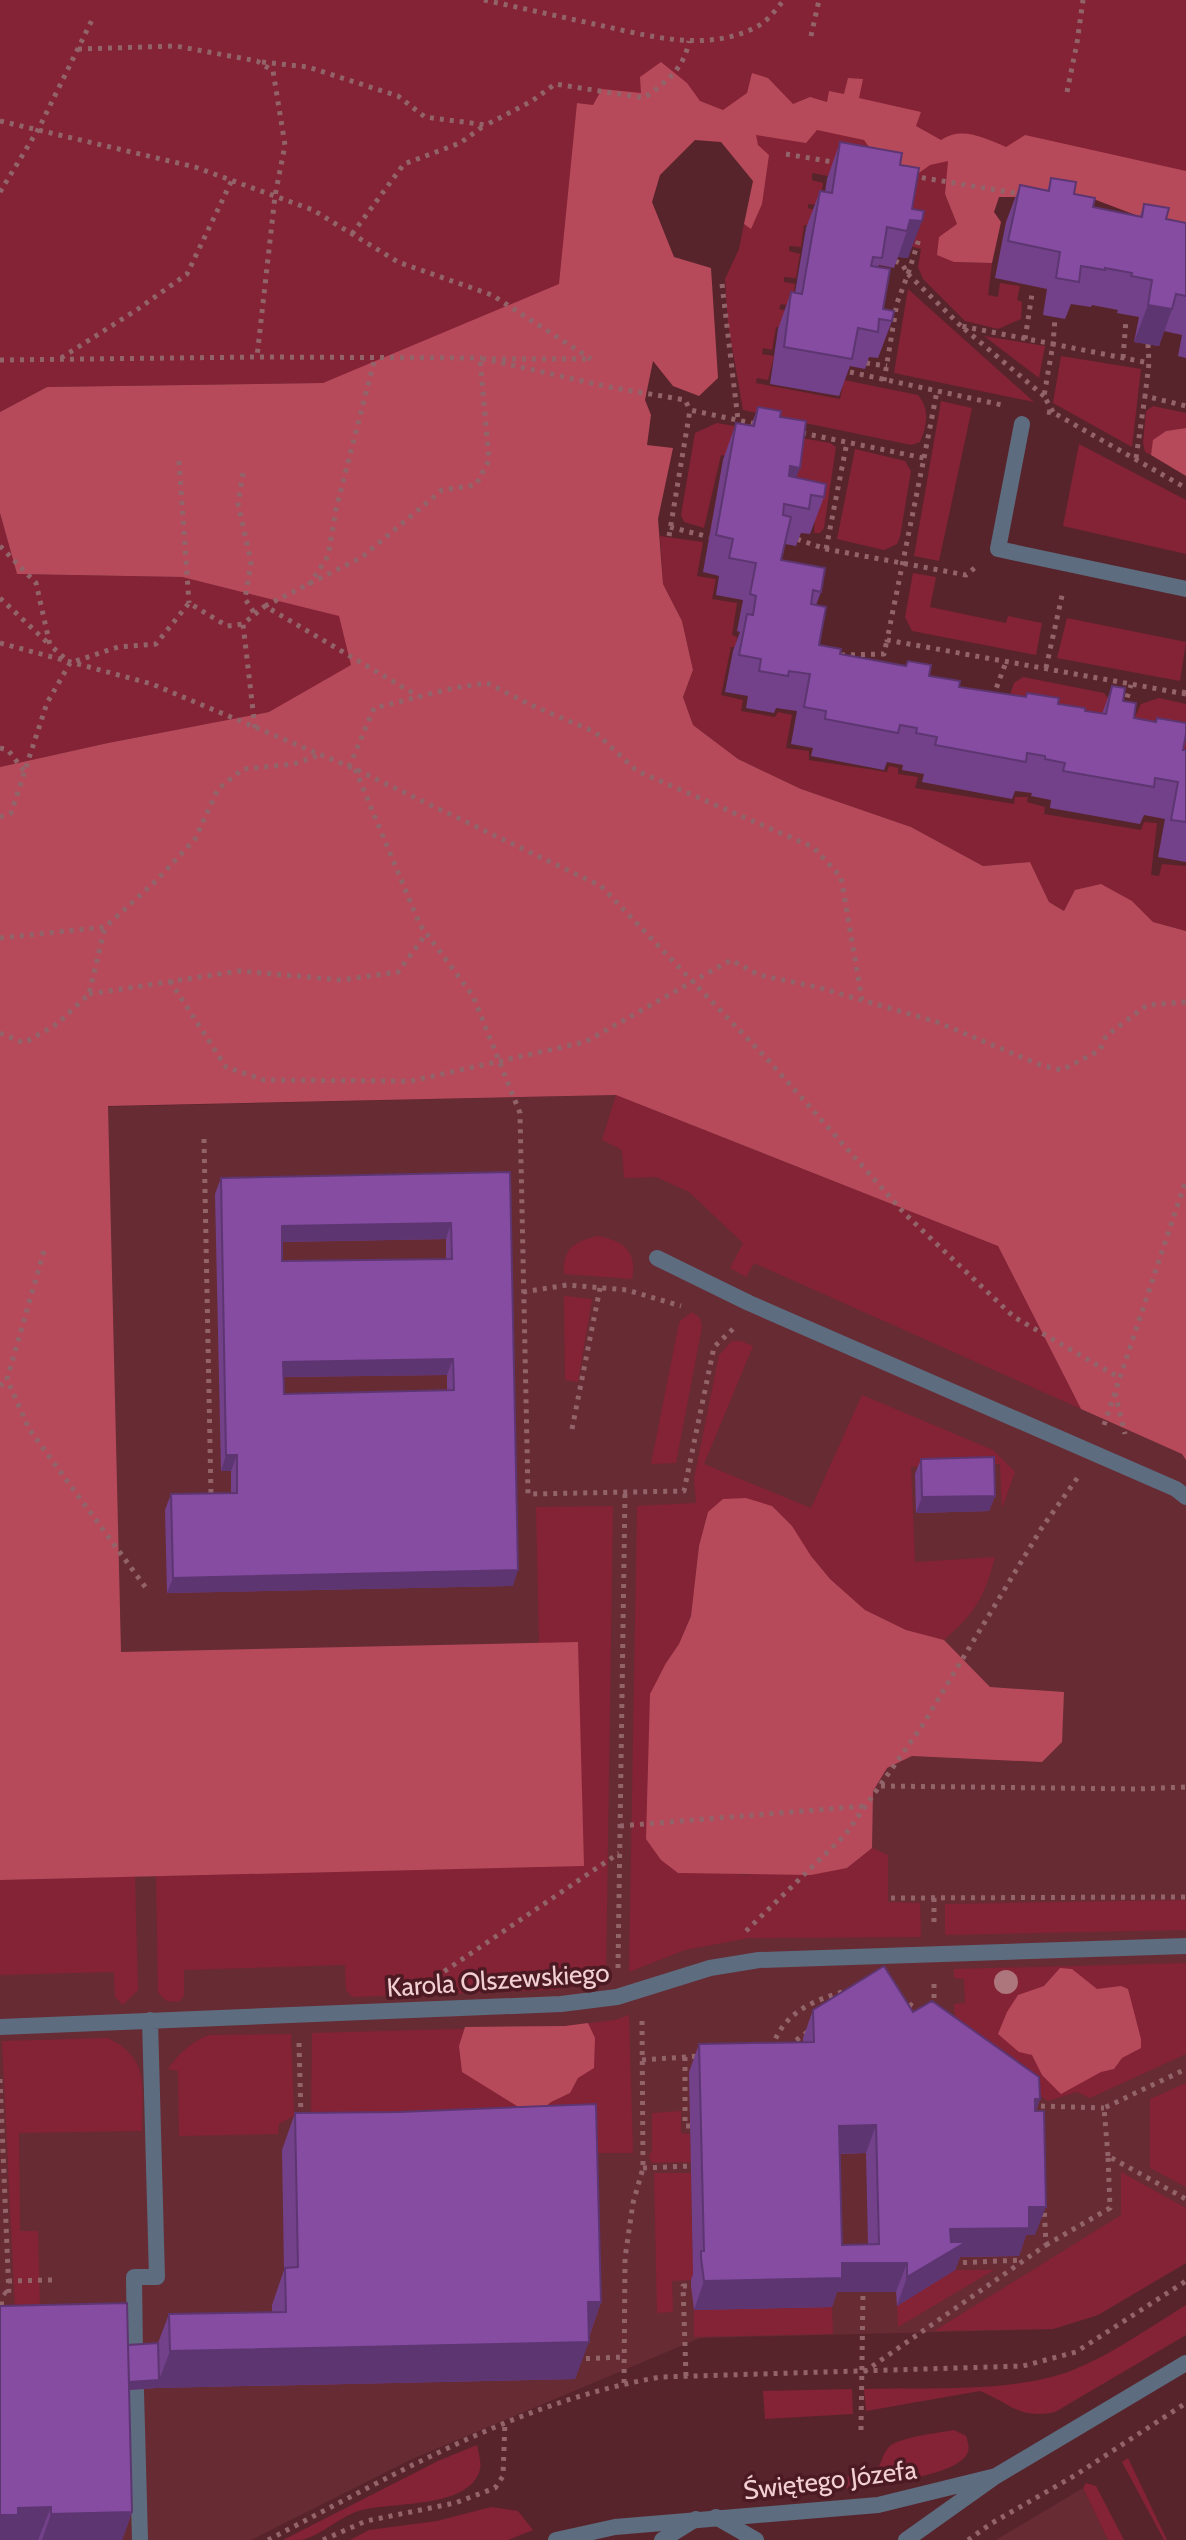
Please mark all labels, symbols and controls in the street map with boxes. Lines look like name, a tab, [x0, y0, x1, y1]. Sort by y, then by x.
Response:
street label: Karola Olszewskiego	[386, 1956, 610, 2004]
street label: Świętego Józefa	[741, 2453, 919, 2507]

